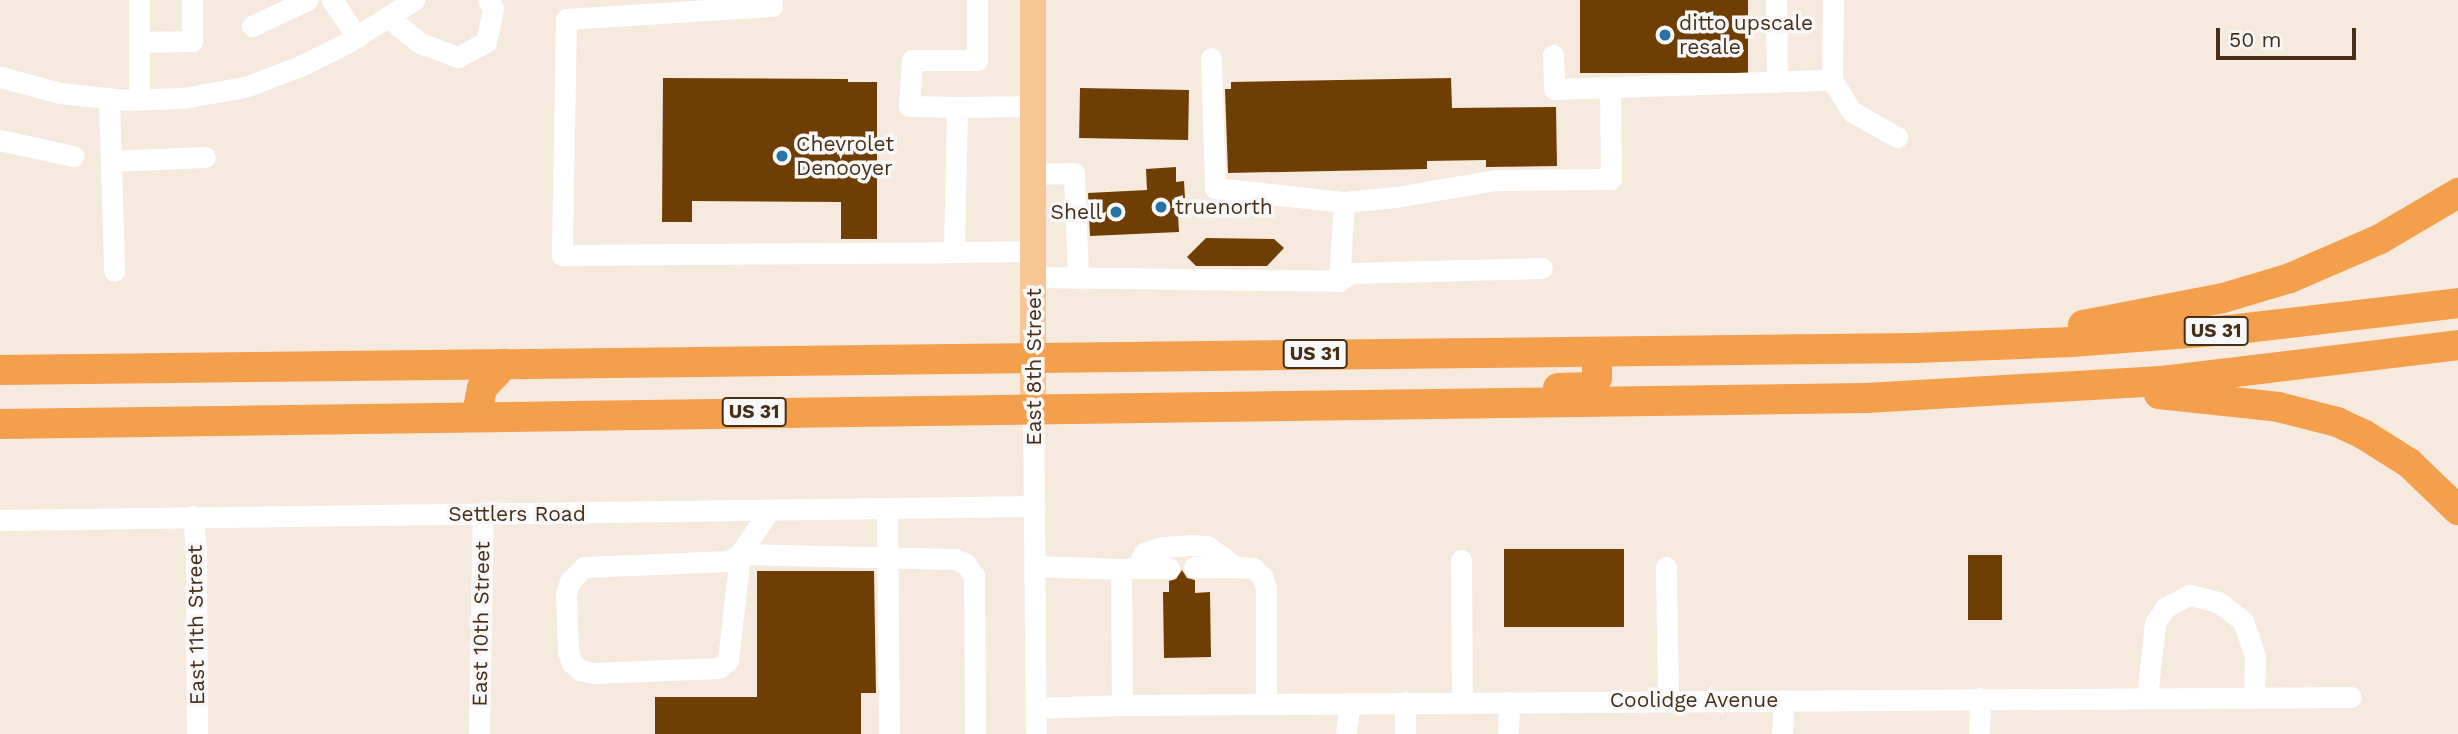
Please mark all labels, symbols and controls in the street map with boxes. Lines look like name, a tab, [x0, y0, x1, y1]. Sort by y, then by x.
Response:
place label: ditto upscale resale	[1679, 10, 1813, 60]
scale bar	[2220, 14, 2360, 58]
marker: ditto upscale resale	[1657, 27, 1673, 43]
text: 50 m	[2229, 27, 2281, 52]
place label: Chevrolet Denooyer	[796, 131, 894, 181]
marker: Chevrolet Denooyer	[774, 148, 790, 164]
place label: truenorth	[1175, 194, 1273, 220]
place label: Shell	[1051, 199, 1102, 225]
marker: truenorth	[1153, 199, 1169, 215]
marker: Shell	[1108, 204, 1124, 220]
street label: East 8th Street	[1021, 288, 1047, 446]
road number: US 31	[2183, 316, 2249, 346]
road number: US 31	[1282, 338, 1348, 370]
road number: US 31	[721, 396, 787, 428]
street label: Settlers Road	[448, 501, 586, 527]
street label: East 10th Street	[467, 541, 495, 707]
street label: East 11th Street	[182, 544, 210, 706]
street label: Coolidge Avenue	[1609, 687, 1779, 713]

